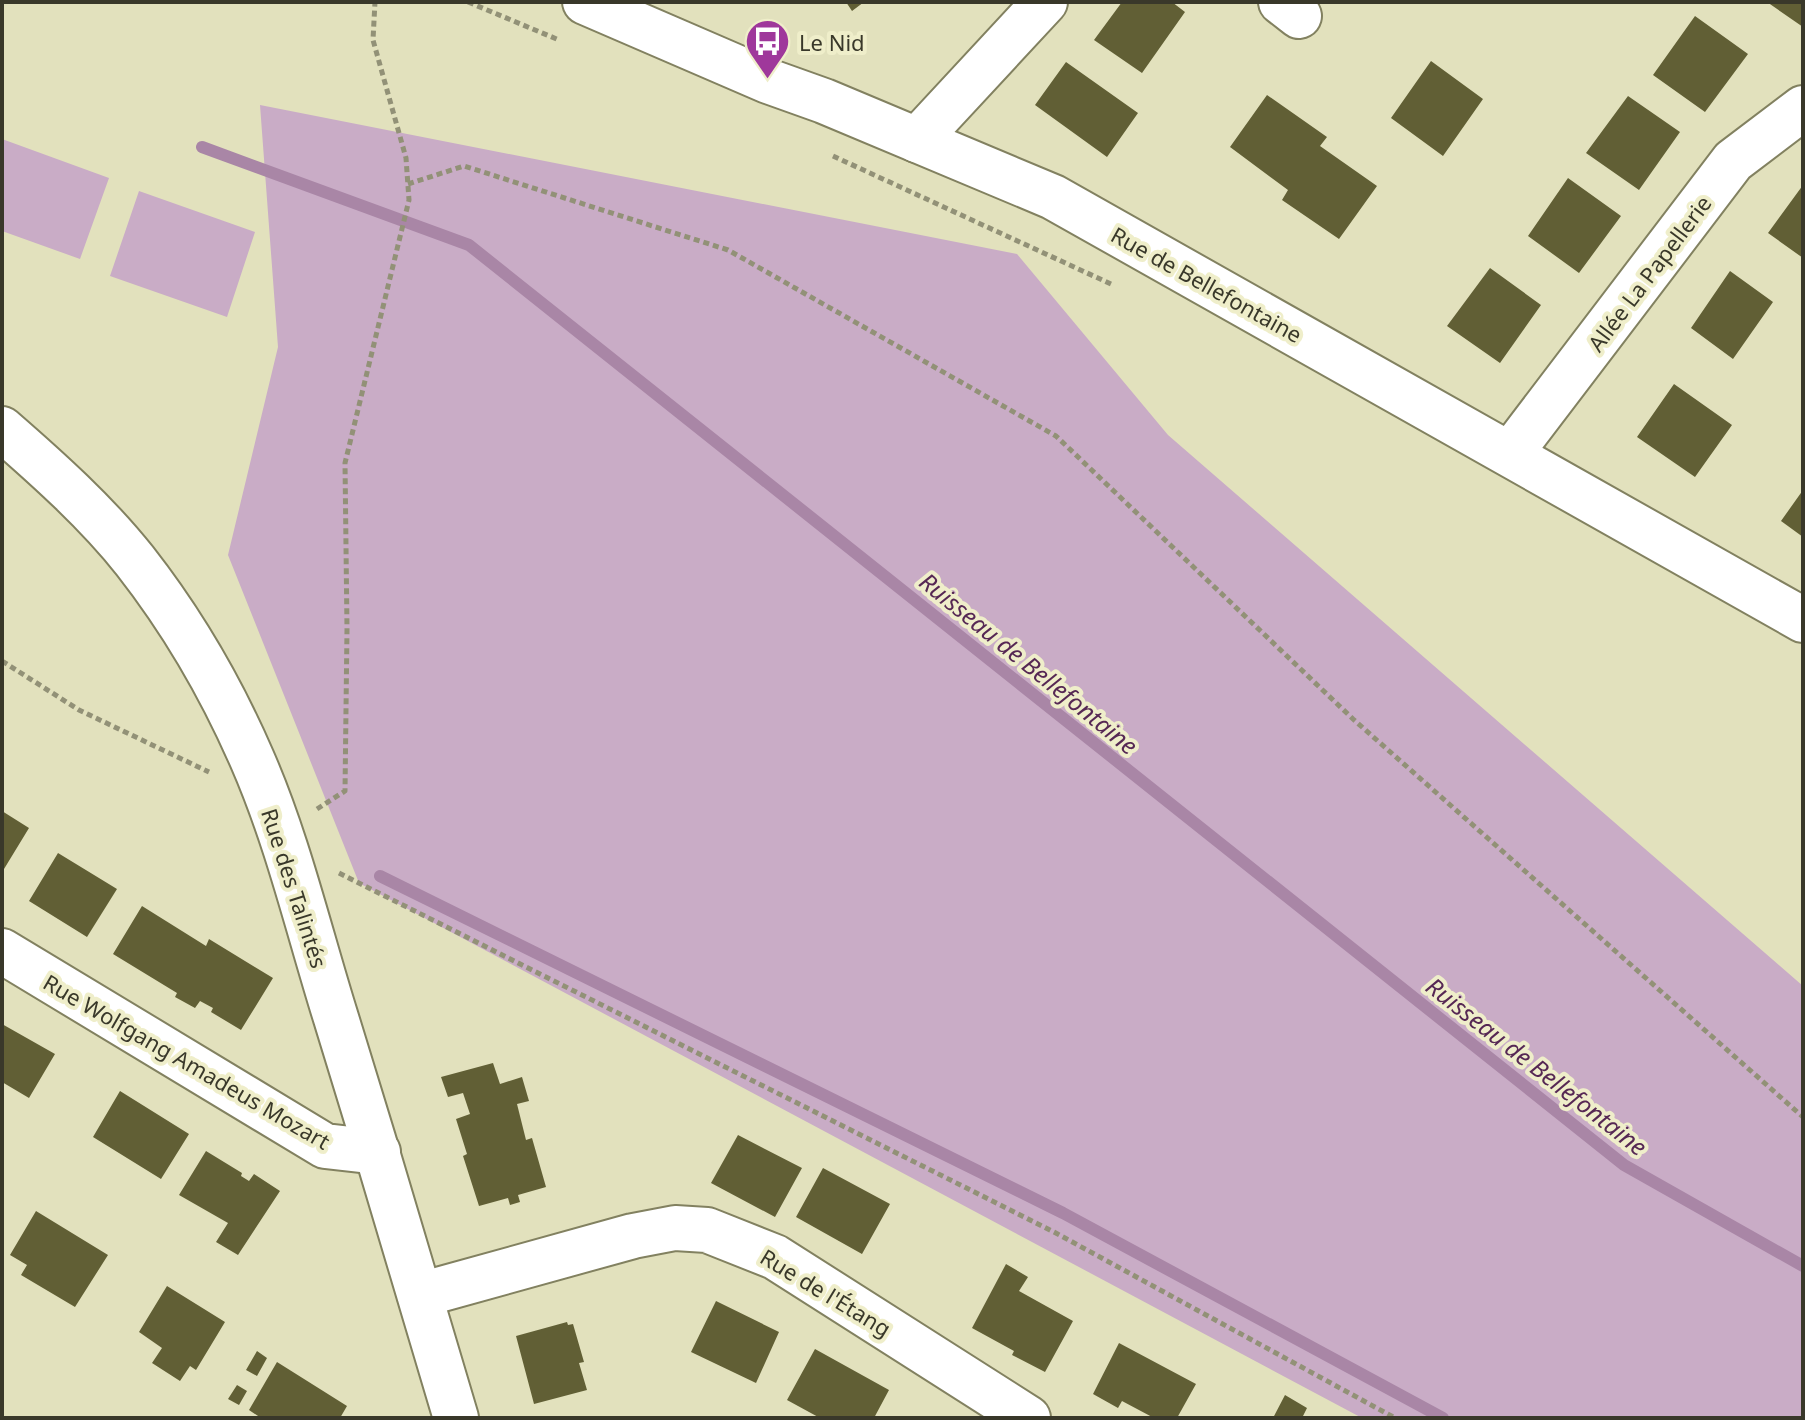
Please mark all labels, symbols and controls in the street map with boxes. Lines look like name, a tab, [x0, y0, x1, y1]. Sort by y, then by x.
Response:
bus stop icon: Le Nid	[744, 18, 792, 81]
place label: Le Nid	[799, 27, 865, 57]
street label: Allée La Papellerie	[1580, 189, 1718, 357]
street label: Rue de Bellefontaine	[1106, 219, 1308, 349]
water label: Ruisseau de Bellefontaine	[913, 565, 1145, 761]
street label: Rue des Talintés	[255, 804, 335, 972]
street label: Rue Wolfgang Amadeus Mozart	[38, 966, 336, 1156]
water label: Ruisseau de Bellefontaine	[1420, 969, 1654, 1163]
street label: Rue de l'Étang	[755, 1241, 897, 1343]

